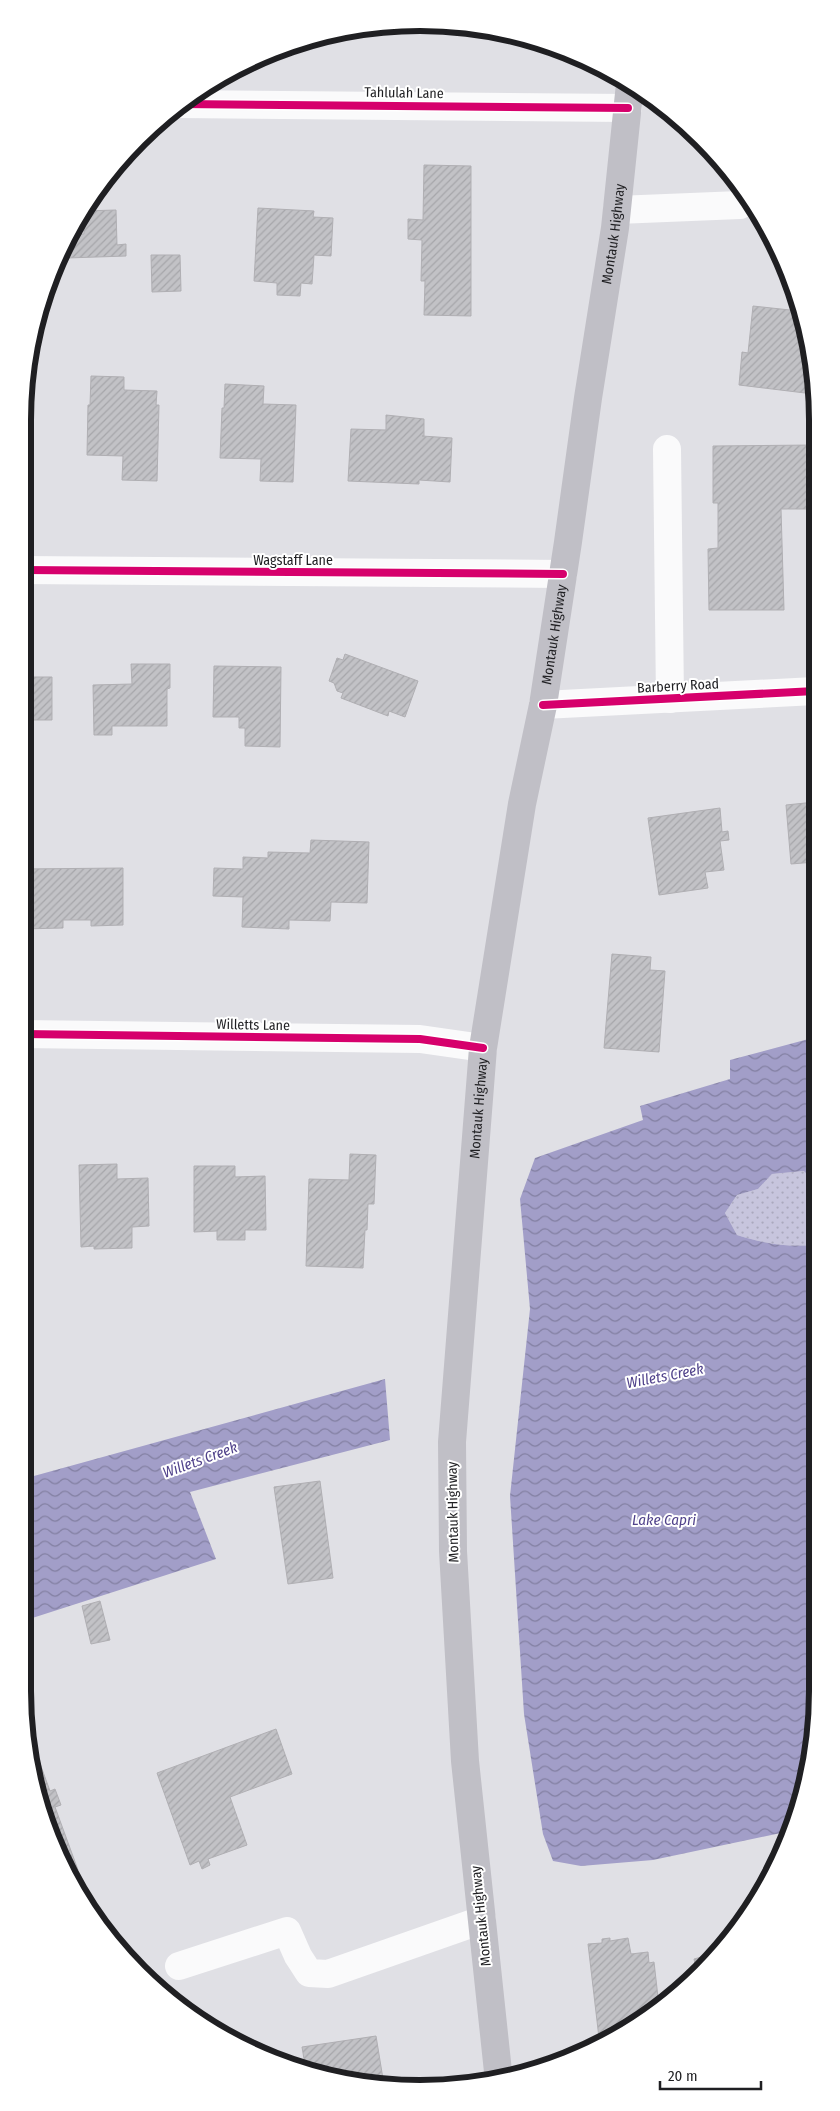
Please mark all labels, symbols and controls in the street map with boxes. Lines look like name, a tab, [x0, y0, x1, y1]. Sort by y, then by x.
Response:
street label: Tahlulah Lane	[364, 84, 444, 102]
street label: Montauk Highway	[598, 182, 628, 285]
street label: Wagstaff Lane	[253, 552, 333, 569]
street label: Montauk Highway	[538, 582, 570, 686]
street label: Barberry Road	[637, 675, 719, 697]
street label: Willetts Lane	[216, 1016, 290, 1034]
street label: Montauk Highway	[466, 1056, 491, 1159]
water label: Willets Creek	[625, 1360, 706, 1392]
water label: Willets Creek	[160, 1438, 240, 1482]
street label: Montauk Highway	[444, 1461, 462, 1563]
water label: Lake Capri	[632, 1511, 696, 1529]
street label: Montauk Highway	[467, 1864, 495, 1967]
scale bar	[660, 2058, 761, 2090]
text: 20 m	[668, 2067, 698, 2085]

